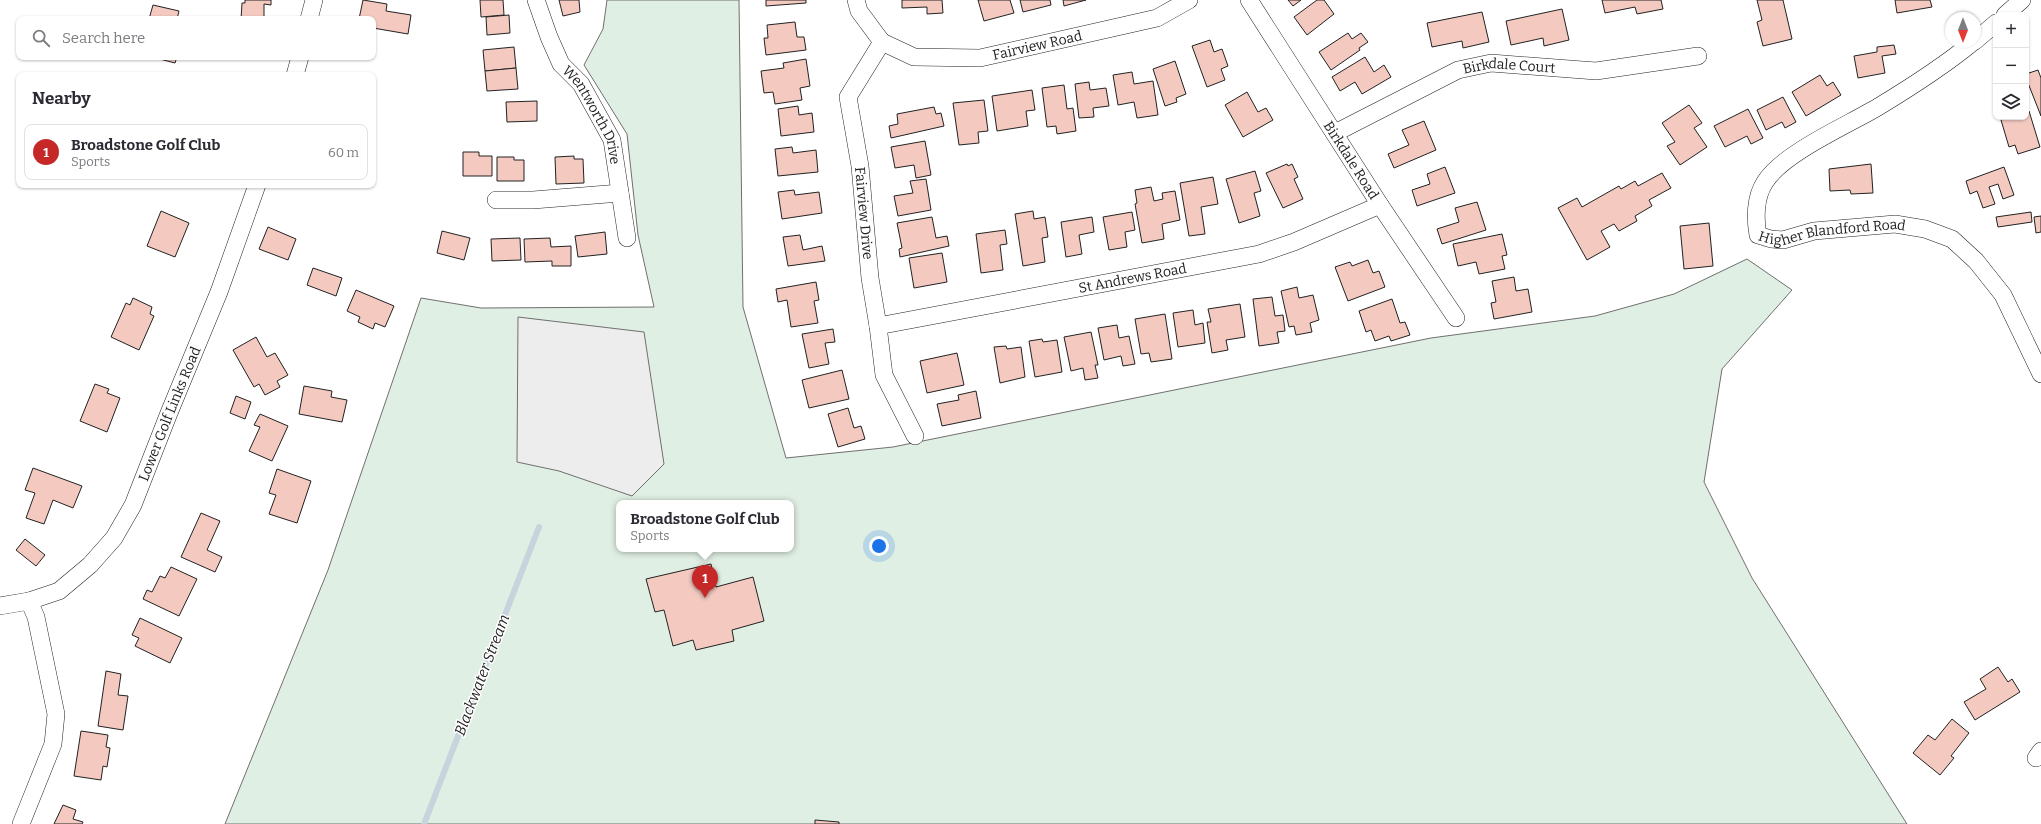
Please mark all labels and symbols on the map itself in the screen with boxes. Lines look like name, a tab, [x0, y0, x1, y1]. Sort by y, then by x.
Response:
north arrow	[1945, 12, 1981, 48]
street label: Fairview Road	[991, 27, 1084, 64]
street label: Birkdale Court	[1461, 55, 1556, 78]
street label: Wentworth Drive	[559, 62, 624, 166]
street label: Birkdale Road	[1320, 118, 1382, 203]
street label: Fairview Drive	[851, 166, 876, 260]
street label: Higher Blandford Road	[1756, 216, 1907, 249]
street label: St Andrews Road	[1077, 260, 1188, 297]
street label: Lower Golf Links Road	[135, 344, 205, 484]
your location	[869, 536, 889, 556]
pin: 1	[692, 565, 718, 598]
water label: Blackwater Stream	[451, 612, 513, 738]

